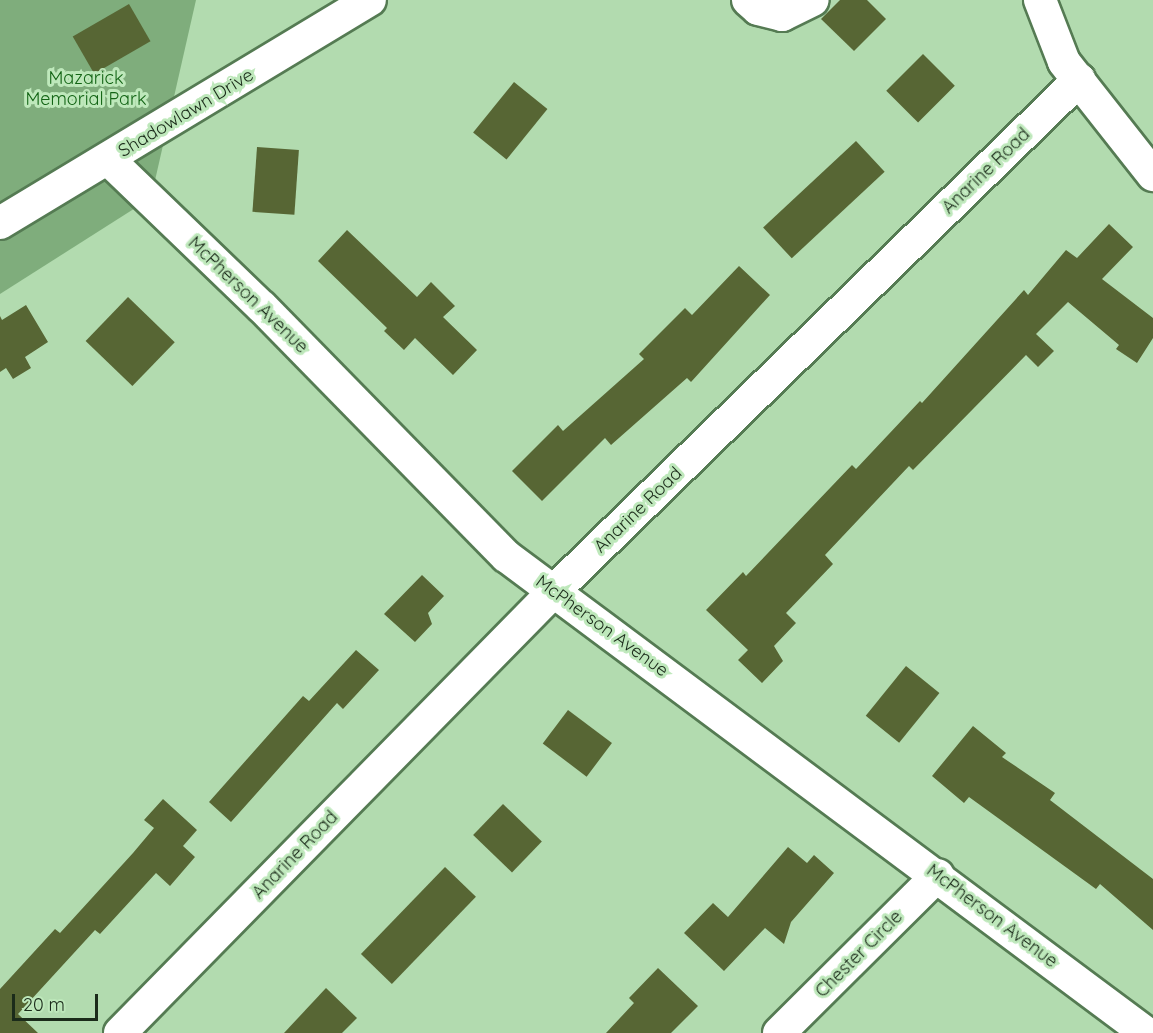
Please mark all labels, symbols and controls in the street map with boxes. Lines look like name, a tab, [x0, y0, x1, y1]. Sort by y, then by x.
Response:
street label: Shadowlawn Drive	[115, 64, 257, 162]
park label: Mazarick Memorial Park	[25, 68, 147, 110]
street label: Anarine Road	[938, 124, 1034, 218]
street label: McPherson Avenue	[184, 232, 312, 358]
street label: Anarine Road	[590, 463, 686, 557]
street label: McPherson Avenue	[532, 571, 672, 681]
street label: Anarine Road	[248, 807, 342, 903]
street label: McPherson Avenue	[922, 860, 1062, 972]
street label: Chester Circle	[811, 906, 907, 1002]
scale bar	[15, 982, 100, 1020]
text: 20 m	[23, 993, 65, 1016]

